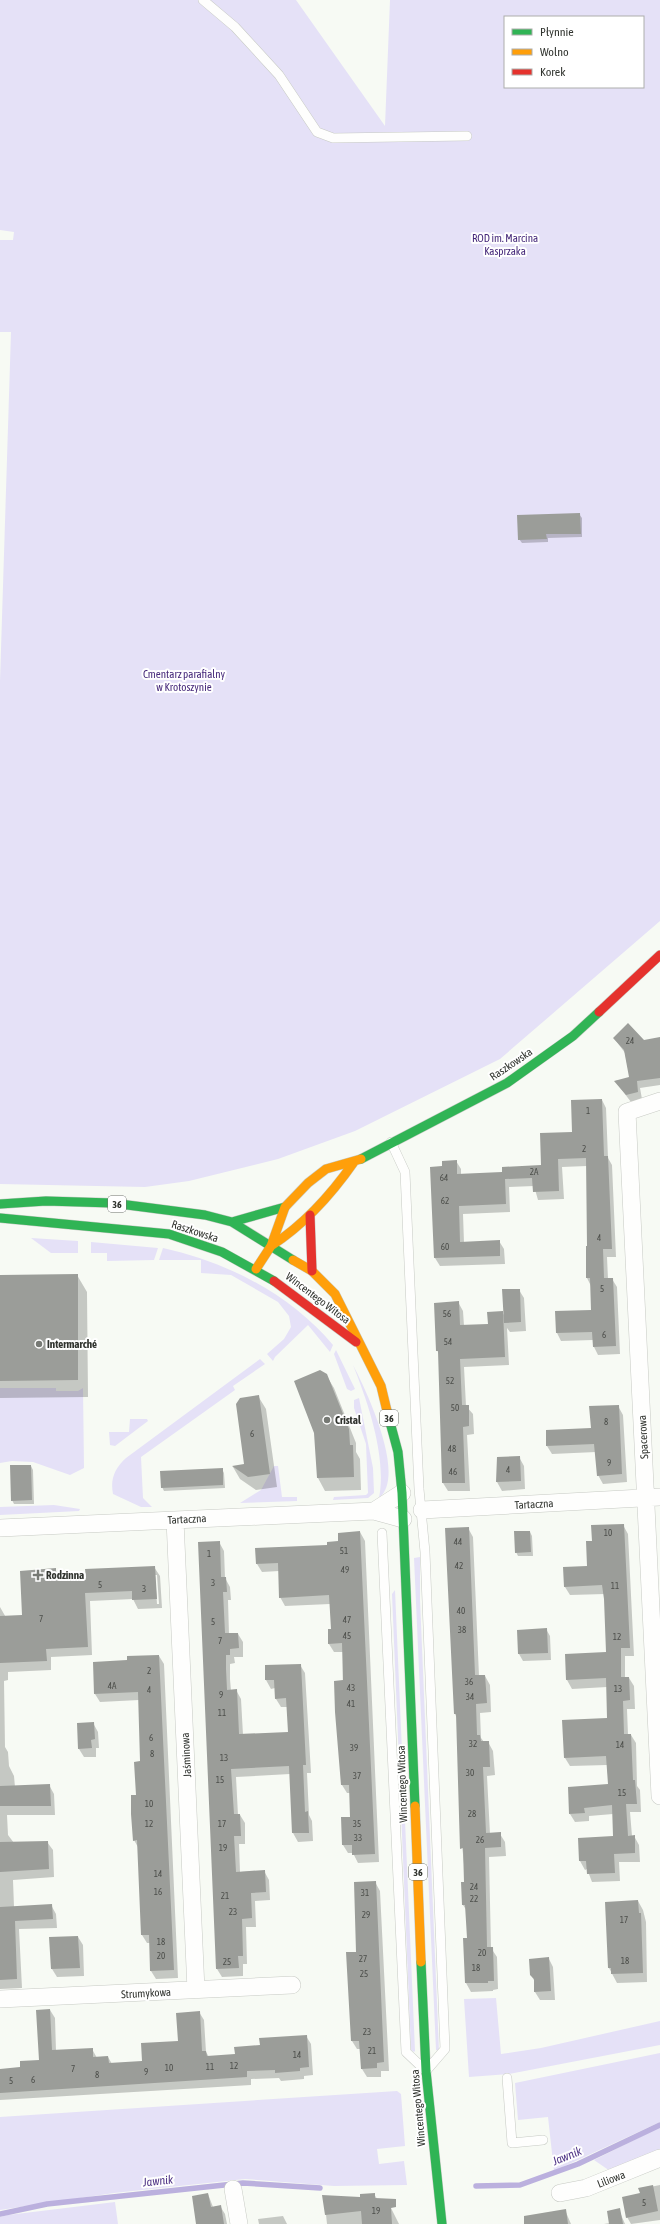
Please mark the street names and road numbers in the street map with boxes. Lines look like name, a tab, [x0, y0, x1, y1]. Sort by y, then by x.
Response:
street label: Raszkowska	[488, 1045, 534, 1083]
road number: 36	[108, 1196, 126, 1212]
street label: Raszkowska	[170, 1218, 220, 1244]
street label: Wincentego Witosa	[284, 1270, 352, 1326]
road number: 36	[380, 1410, 398, 1426]
street label: Spacerowa	[636, 1415, 650, 1459]
street label: Tartaczna	[514, 1497, 554, 1511]
street label: Tartaczna	[167, 1512, 207, 1526]
street label: Jaśminowa	[179, 1732, 193, 1778]
street label: Wincentego Witosa	[395, 1745, 409, 1823]
road number: 36	[409, 1864, 427, 1880]
street label: Strumykowa	[121, 1986, 171, 2000]
street label: Wincentego Witosa	[409, 2069, 427, 2147]
street label: Liliowa	[595, 2168, 627, 2190]

